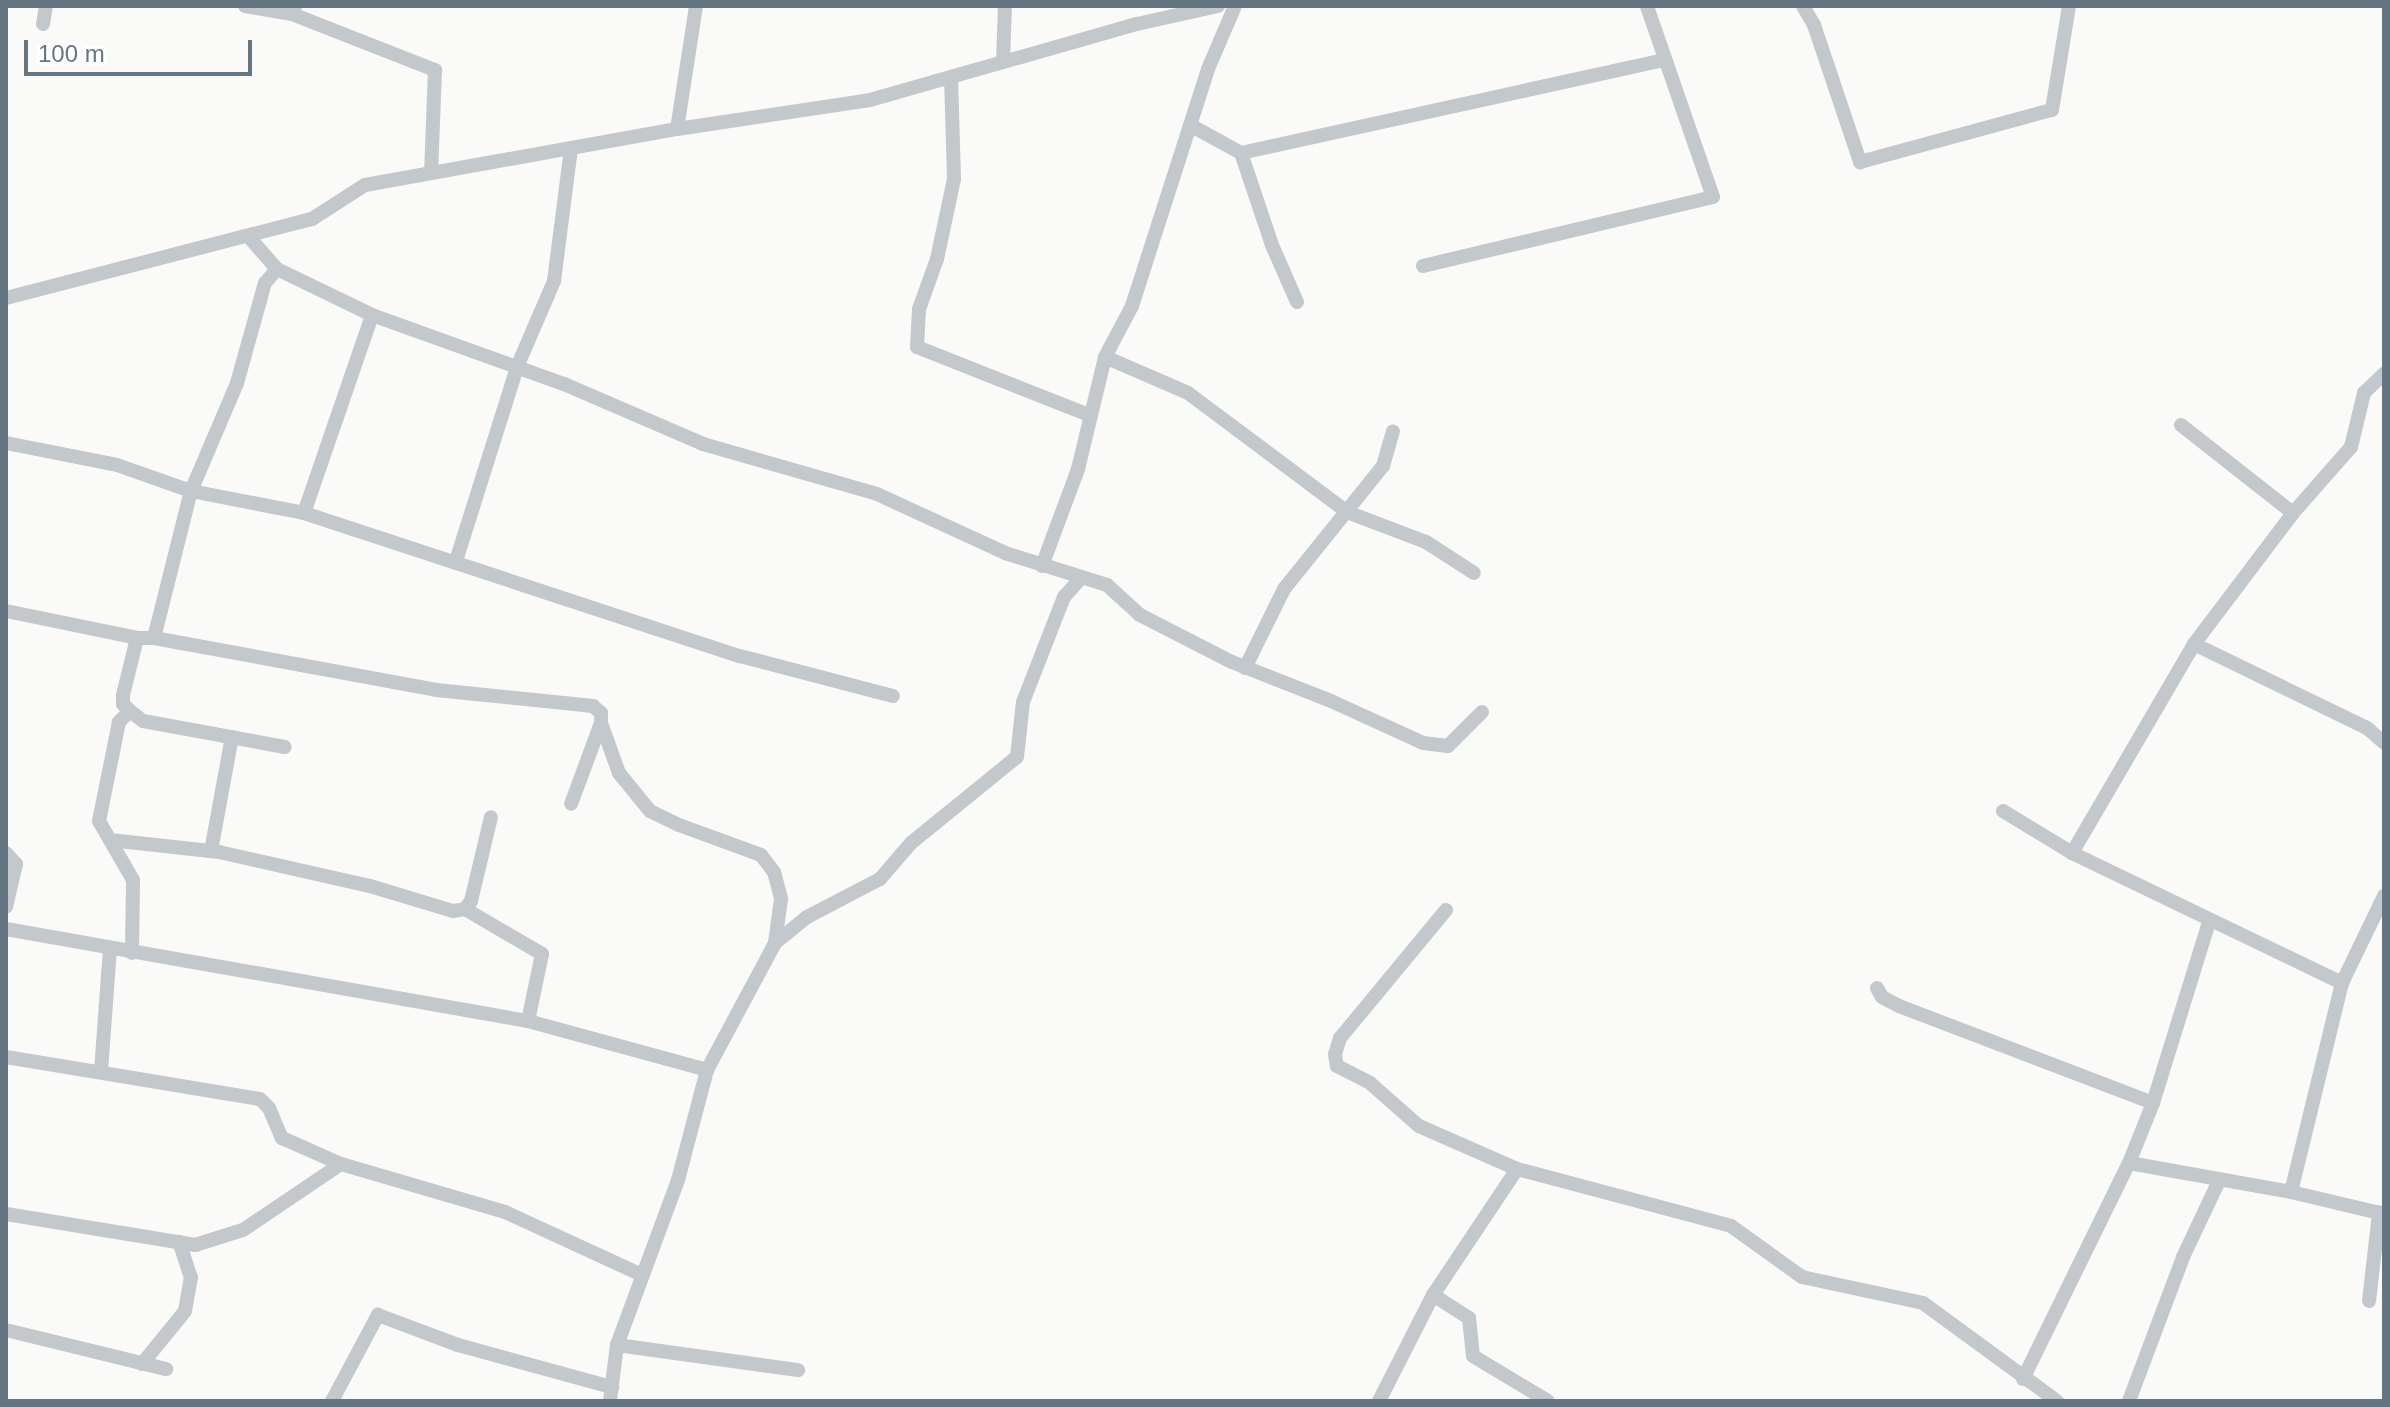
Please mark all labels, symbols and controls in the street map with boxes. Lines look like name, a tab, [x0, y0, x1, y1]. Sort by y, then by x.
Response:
scale bar	[28, 24, 256, 74]
text: 100 m	[38, 40, 105, 67]

